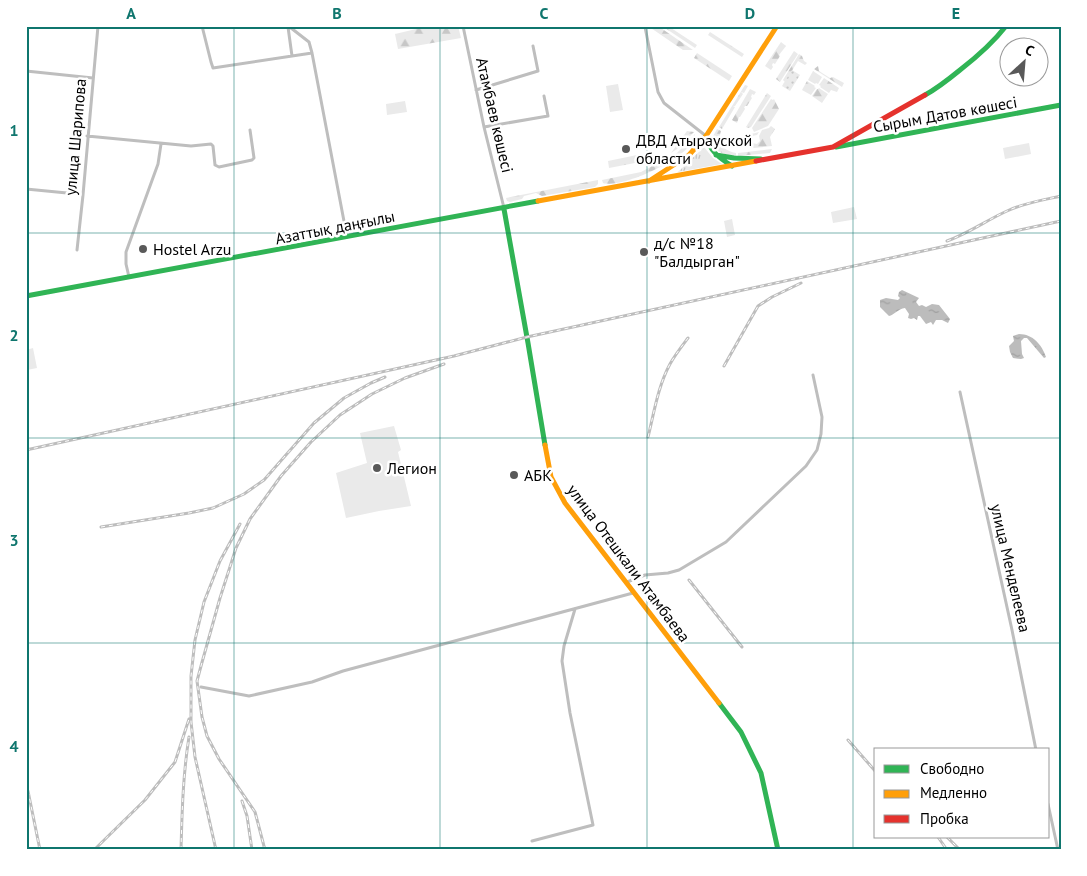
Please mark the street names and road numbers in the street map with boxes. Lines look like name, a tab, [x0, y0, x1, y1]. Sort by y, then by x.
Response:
street label: Атамбаев көшесі	[472, 55, 518, 175]
street label: улица Шарипова	[60, 78, 90, 196]
street label: Сырым Датов көшесі	[871, 91, 1019, 137]
street label: Азаттық даңғылы	[274, 206, 396, 248]
street label: улица Отешкали Атамбаева	[563, 480, 695, 646]
street label: улица Менделеева	[987, 502, 1035, 634]

